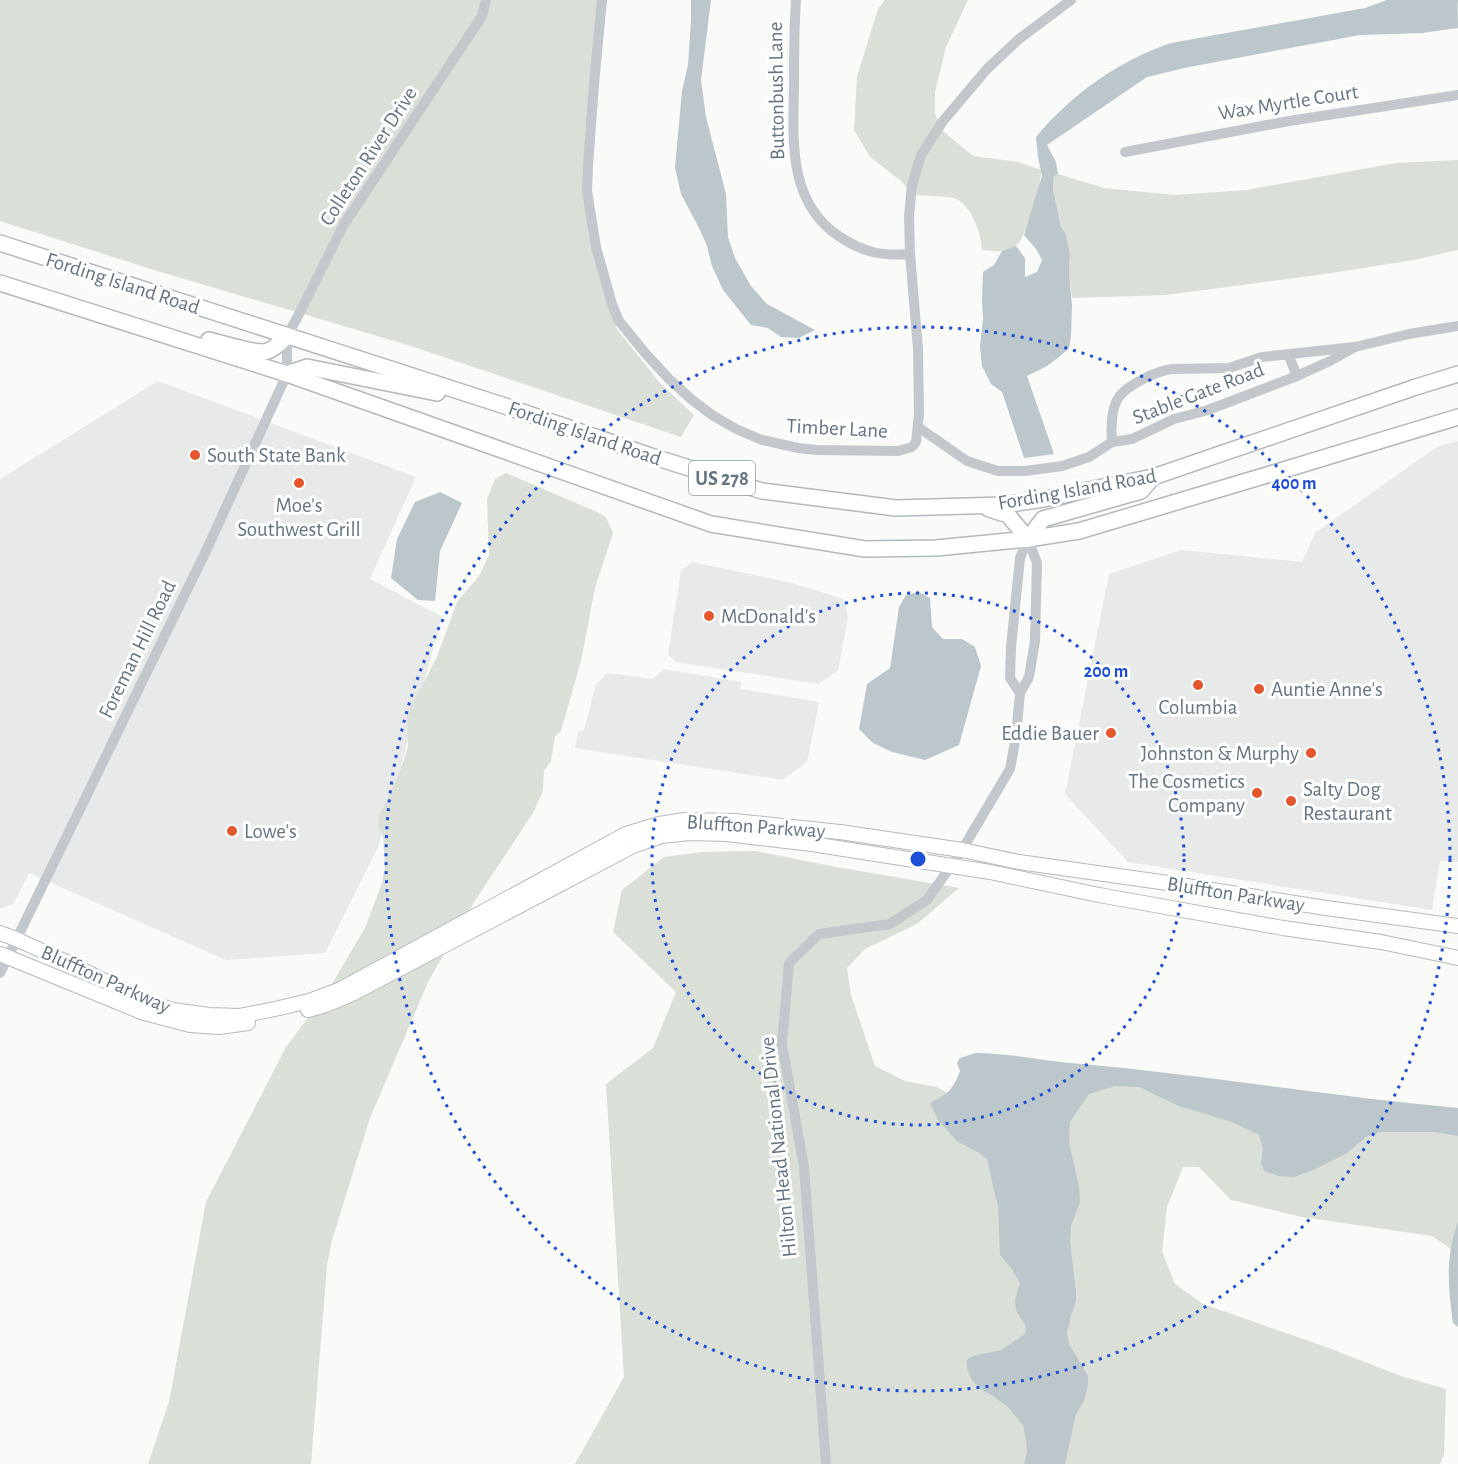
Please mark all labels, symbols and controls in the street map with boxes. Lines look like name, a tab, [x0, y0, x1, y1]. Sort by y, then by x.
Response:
street label: Buttonbush Lane	[765, 22, 788, 160]
street label: Wax Myrtle Court	[1216, 81, 1360, 124]
street label: Colleton River Drive	[316, 83, 421, 229]
street label: Fording Island Road	[43, 249, 202, 318]
street label: Stable Gate Road	[1130, 359, 1267, 428]
street label: Fording Island Road	[506, 397, 664, 470]
street label: Timber Lane	[786, 415, 888, 442]
place label: South State Bank	[207, 445, 346, 466]
marker: South State Bank	[188, 448, 202, 462]
road number: US 278	[689, 461, 755, 495]
street label: Fording Island Road	[996, 465, 1158, 514]
text: 400 m	[1271, 475, 1317, 493]
marker: Moe's Southwest Grill	[292, 476, 306, 490]
place label: Moe's Southwest Grill	[237, 495, 361, 540]
street label: Foreman Hill Road	[95, 577, 180, 721]
place label: McDonald's	[721, 606, 816, 627]
marker: McDonald's	[702, 609, 716, 623]
text: 200 m	[1084, 663, 1128, 681]
marker: Columbia	[1191, 678, 1205, 692]
place label: Auntie Anne's	[1271, 679, 1383, 700]
marker: Auntie Anne's	[1252, 682, 1266, 696]
place label: Columbia	[1159, 697, 1238, 718]
place label: Eddie Bauer	[1001, 723, 1099, 744]
marker: Eddie Bauer	[1104, 726, 1118, 740]
place label: Johnston & Murphy	[1141, 743, 1299, 764]
marker: Johnston & Murphy	[1304, 746, 1318, 760]
place label: The Cosmetics Company	[1128, 771, 1245, 816]
place label: Salty Dog Restaurant	[1303, 779, 1392, 824]
marker: The Cosmetics Company	[1250, 786, 1264, 800]
marker: Salty Dog Restaurant	[1284, 794, 1298, 808]
street label: Bluffton Parkway	[686, 811, 826, 842]
place label: Lowe's	[244, 821, 297, 842]
marker: Lowe's	[225, 824, 239, 838]
centre of rings	[908, 849, 928, 869]
street label: Bluffton Parkway	[1166, 873, 1306, 916]
street label: Bluffton Parkway	[38, 942, 174, 1017]
street label: Hilton Head National Drive	[756, 1036, 801, 1258]

